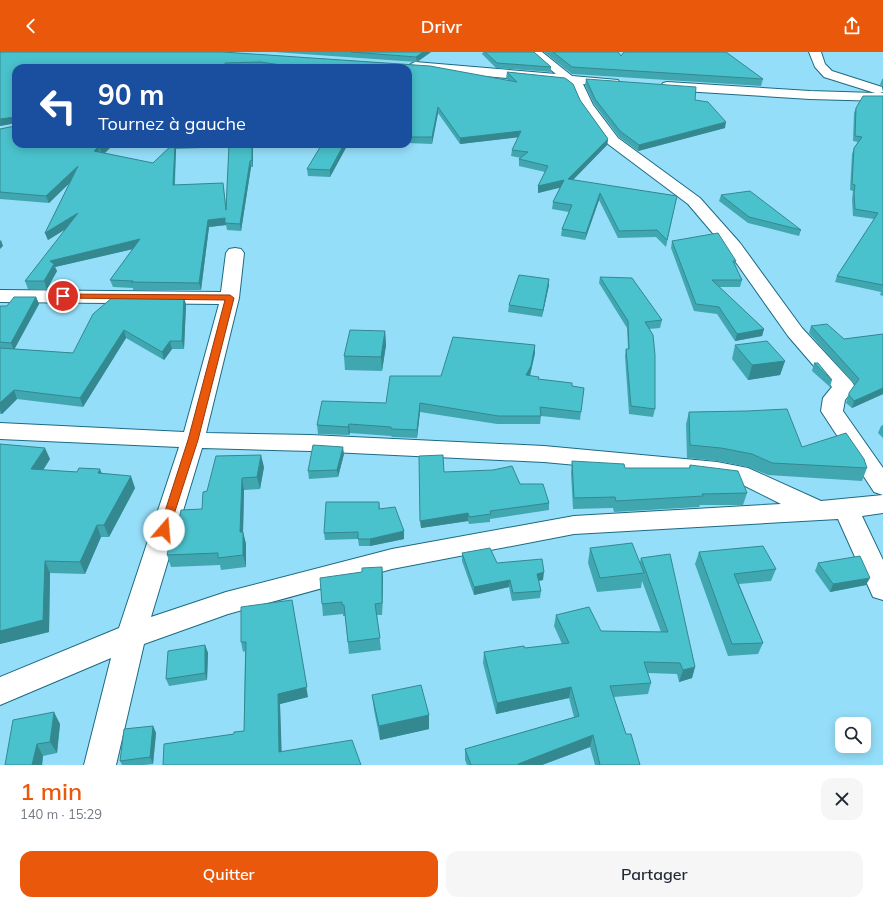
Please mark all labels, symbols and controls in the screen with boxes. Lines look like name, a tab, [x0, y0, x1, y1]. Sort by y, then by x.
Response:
icon: back	[20, 15, 42, 37]
text: Drivr	[421, 15, 462, 38]
icon: share	[841, 15, 863, 37]
text: 90 m	[98, 77, 164, 112]
icon: left	[32, 80, 84, 132]
text: Tournez à gauche	[98, 112, 246, 135]
pin	[46, 279, 80, 313]
icon: arrive	[52, 285, 74, 307]
position arrow	[143, 509, 185, 551]
map controls	[835, 717, 871, 753]
button: search	[835, 717, 871, 753]
text: 1 min	[20, 776, 82, 806]
button: close	[821, 778, 863, 820]
text: 140 m · 15:29	[20, 806, 102, 822]
button: Quitter	[20, 851, 438, 897]
button: Partager	[446, 851, 863, 897]

